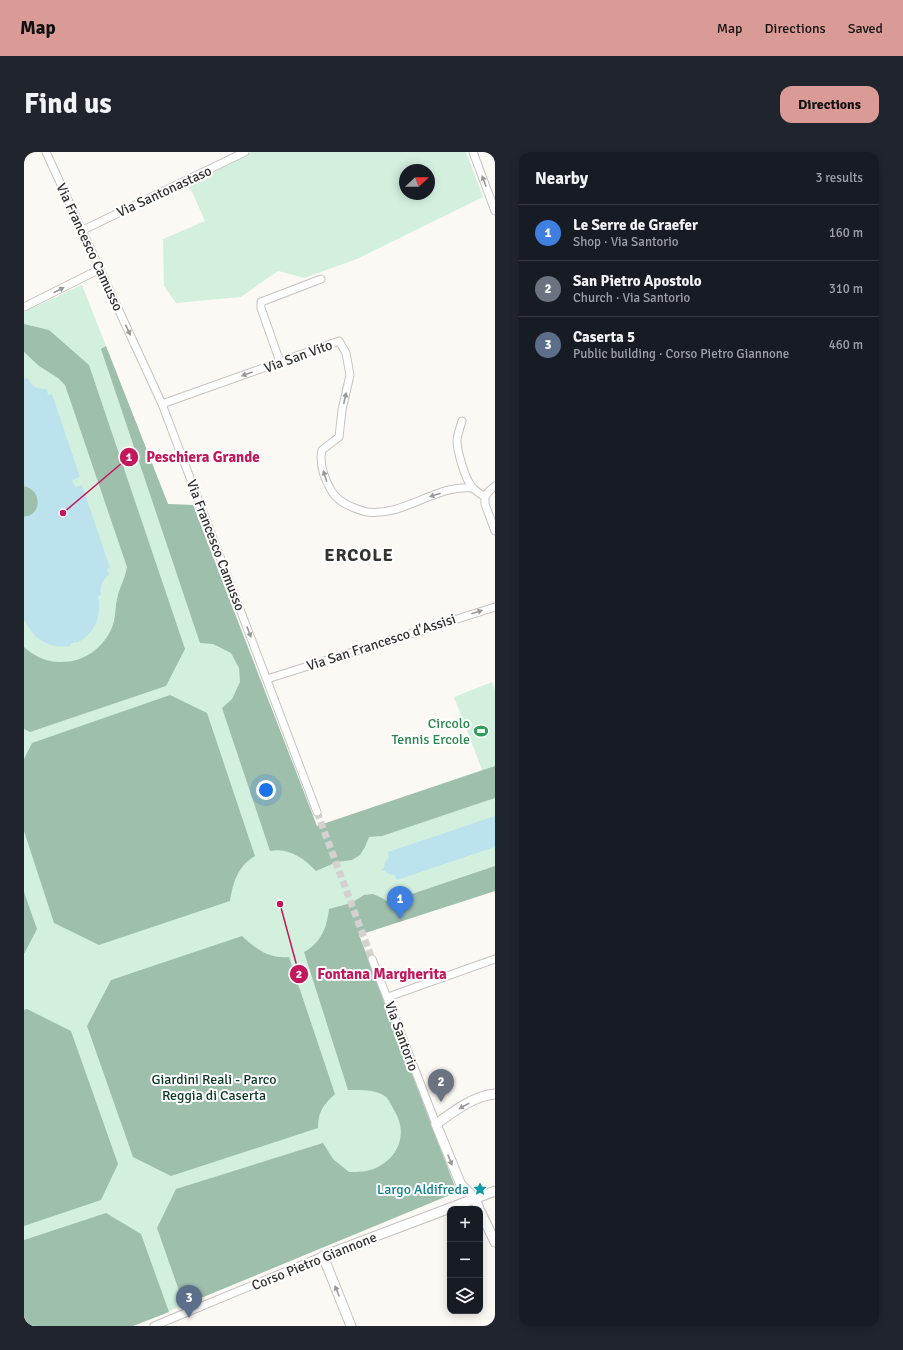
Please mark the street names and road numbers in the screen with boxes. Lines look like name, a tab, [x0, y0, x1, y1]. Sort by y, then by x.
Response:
street label: Via Santonastaso	[114, 162, 214, 221]
street label: Via Francesco Camusso	[52, 181, 127, 314]
street label: Via San Vito	[262, 336, 335, 377]
street label: Via Francesco Camusso	[183, 477, 248, 613]
street label: Via San Francesco d'Assisi	[304, 610, 458, 675]
street label: Via Santorio	[381, 999, 422, 1073]
street label: Corso Pietro Giannone	[249, 1229, 379, 1294]

